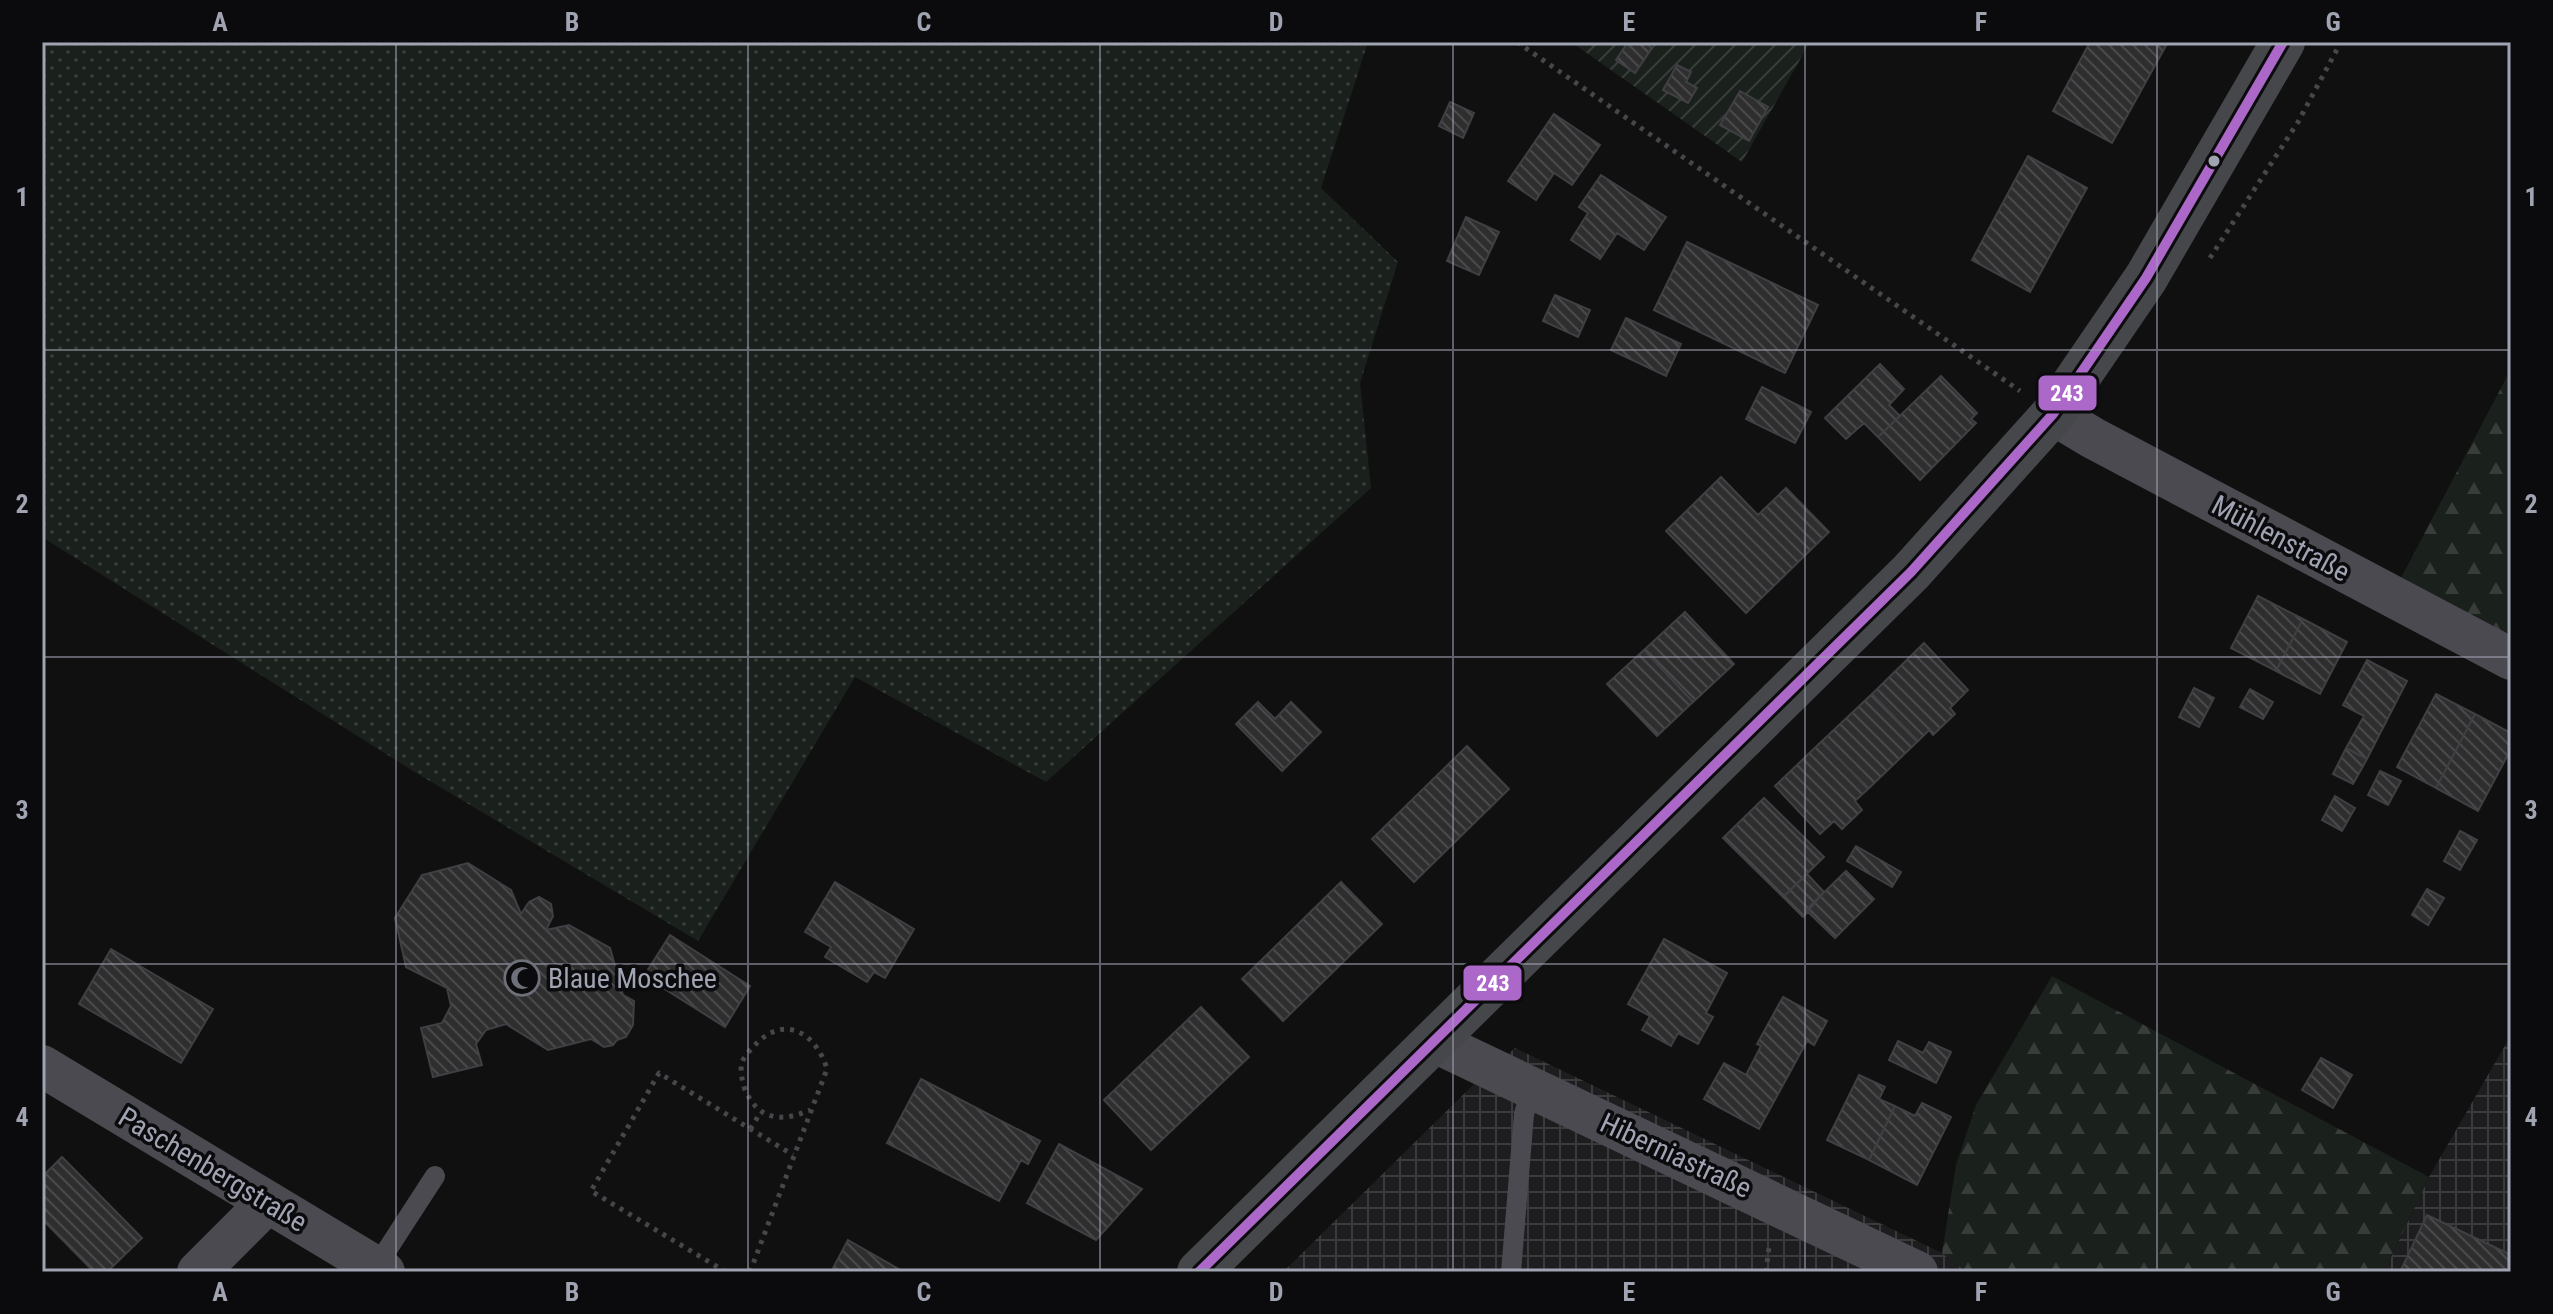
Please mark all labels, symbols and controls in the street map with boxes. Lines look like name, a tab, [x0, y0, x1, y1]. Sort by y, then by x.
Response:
text: A	[212, 7, 228, 37]
text: B	[565, 7, 579, 37]
text: C	[917, 7, 932, 37]
text: D	[1269, 7, 1283, 37]
text: E	[1623, 7, 1636, 37]
text: F	[1975, 7, 1987, 37]
text: G	[2325, 7, 2341, 37]
unlabelled marker	[2206, 153, 2222, 169]
text: 1	[15, 182, 29, 212]
text: 1	[2524, 182, 2538, 212]
line badge: 243	[2037, 374, 2098, 412]
text: 243	[2050, 381, 2084, 406]
street label: Mühlenstraße	[2206, 488, 2355, 589]
text: 2	[15, 489, 29, 519]
text: 2	[2524, 489, 2538, 519]
text: 3	[15, 795, 29, 825]
text: 3	[2524, 795, 2538, 825]
mosque icon: Blaue Moschee	[503, 959, 541, 997]
place label: Blaue Moschee	[548, 962, 717, 995]
line badge: 243	[1462, 964, 1523, 1002]
text: 243	[1476, 971, 1510, 996]
street label: Paschenbergstraße	[113, 1100, 313, 1239]
text: 4	[15, 1102, 29, 1132]
text: 4	[2524, 1102, 2538, 1132]
street label: Hiberniastraße	[1595, 1106, 1757, 1205]
text: A	[212, 1277, 228, 1307]
text: B	[565, 1277, 579, 1307]
text: C	[917, 1277, 932, 1307]
text: D	[1269, 1277, 1283, 1307]
text: E	[1623, 1277, 1636, 1307]
text: F	[1975, 1277, 1987, 1307]
text: G	[2325, 1277, 2341, 1307]

